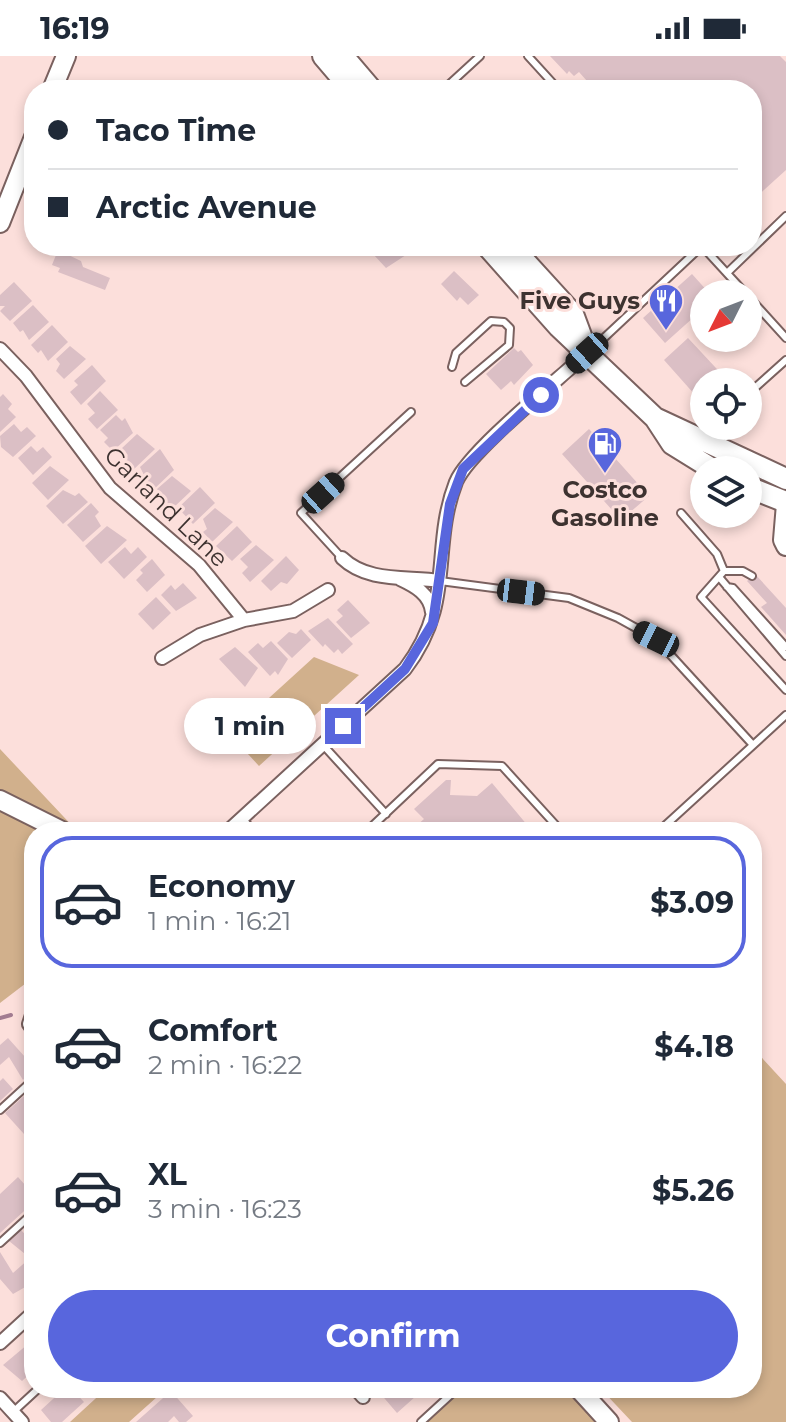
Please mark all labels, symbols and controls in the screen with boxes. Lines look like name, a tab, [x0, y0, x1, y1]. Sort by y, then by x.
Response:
text: 16:19	[40, 10, 110, 47]
text: Taco Time	[96, 112, 256, 149]
text: Arctic Avenue	[96, 189, 317, 226]
north arrow	[690, 280, 762, 352]
map controls	[690, 280, 762, 528]
restaurant icon: Five Guys	[647, 282, 685, 332]
place label: Five Guys	[520, 286, 640, 315]
car	[561, 328, 613, 378]
button: locate	[690, 368, 762, 440]
route start	[523, 377, 559, 413]
fuel station icon: Costco Gasoline	[586, 425, 624, 475]
street label: Garland Lane	[99, 440, 234, 573]
button: layers	[690, 456, 762, 528]
car	[297, 468, 349, 518]
place label: Costco Gasoline	[551, 475, 659, 532]
car	[496, 577, 546, 607]
car	[629, 618, 683, 660]
callout: 1 min	[183, 698, 315, 754]
route end	[325, 708, 361, 744]
text: 1 min	[215, 710, 285, 742]
icon: car	[52, 866, 124, 938]
text: Economy	[148, 868, 295, 905]
text: $3.09	[650, 884, 734, 921]
text: 1 min · 16:21	[148, 905, 291, 937]
icon: car	[52, 1010, 124, 1082]
text: Comfort	[148, 1012, 278, 1049]
text: $4.18	[654, 1028, 734, 1065]
text: 2 min · 16:22	[148, 1049, 302, 1081]
icon: car	[52, 1154, 124, 1226]
text: XL	[148, 1156, 187, 1193]
text: $5.26	[652, 1172, 734, 1209]
text: 3 min · 16:23	[148, 1193, 302, 1225]
button: Confirm	[48, 1290, 738, 1382]

